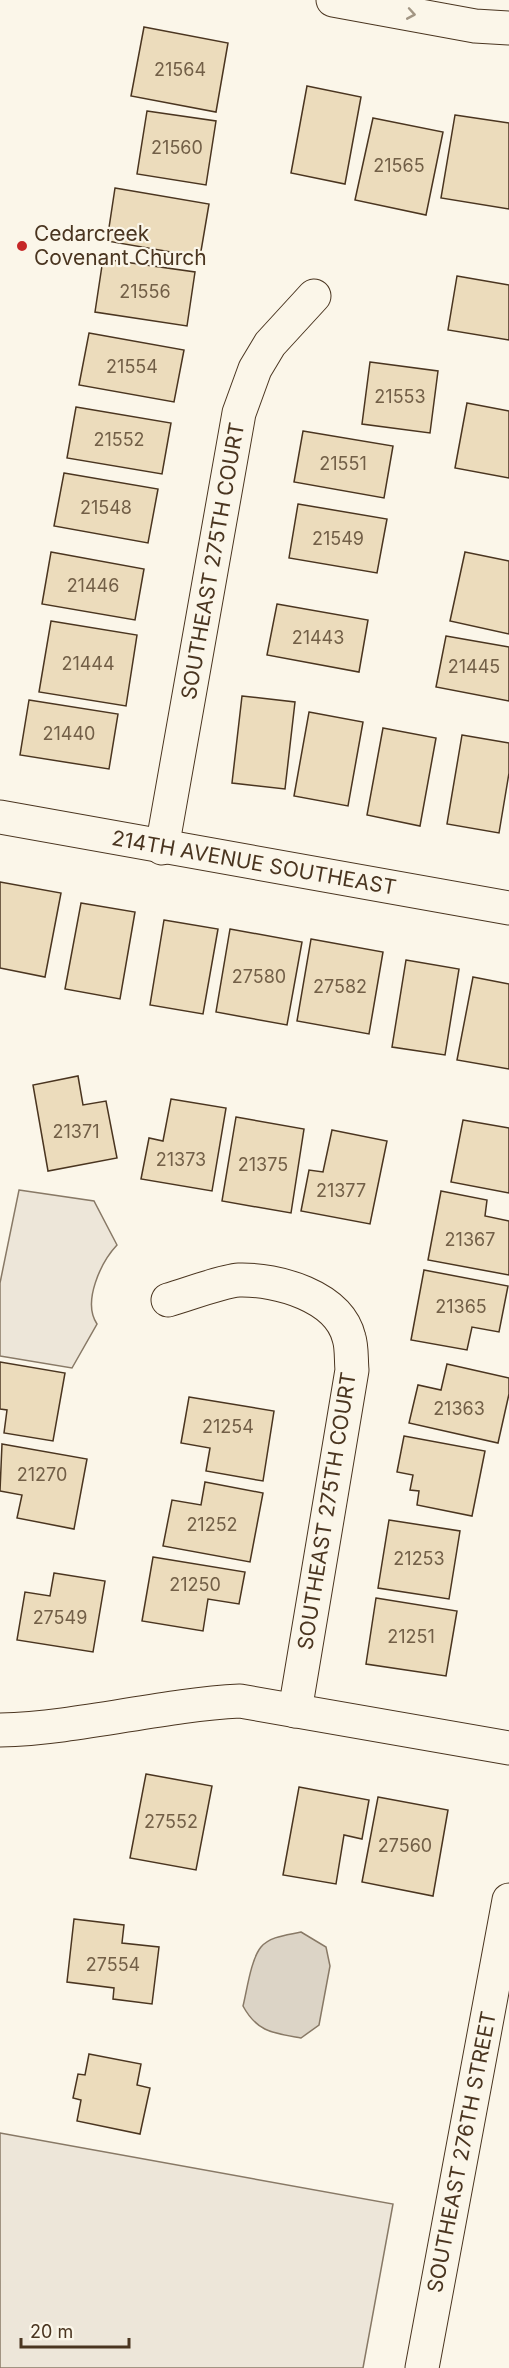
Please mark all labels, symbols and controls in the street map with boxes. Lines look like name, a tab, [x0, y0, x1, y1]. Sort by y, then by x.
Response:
one-way arrow	[406, 7, 416, 20]
house number: 21564	[154, 59, 206, 80]
house number: 21560	[151, 137, 203, 158]
house number: 21565	[373, 155, 425, 176]
place label: Cedarcreek Covenant Church	[34, 221, 207, 270]
marker: Cedarcreek Covenant Church	[15, 239, 29, 253]
house number: 21556	[119, 281, 171, 302]
house number: 21554	[106, 356, 158, 377]
house number: 21553	[374, 386, 426, 407]
street label: SOUTHEAST 275TH COURT	[176, 420, 249, 701]
house number: 21552	[93, 429, 145, 450]
house number: 21551	[319, 453, 367, 474]
house number: 21548	[80, 497, 132, 518]
house number: 21549	[312, 528, 364, 549]
house number: 21446	[67, 575, 119, 596]
house number: 21443	[292, 627, 344, 648]
house number: 21444	[61, 653, 115, 674]
house number: 21445	[448, 656, 500, 677]
house number: 21440	[43, 723, 95, 744]
street label: 214TH AVENUE SOUTHEAST	[110, 825, 398, 900]
house number: 27580	[232, 966, 286, 987]
house number: 27582	[313, 976, 367, 997]
house number: 21371	[53, 1121, 99, 1142]
house number: 21373	[156, 1149, 206, 1170]
house number: 21375	[238, 1154, 288, 1175]
house number: 21377	[316, 1180, 366, 1201]
house number: 21367	[445, 1229, 495, 1250]
house number: 21365	[435, 1296, 487, 1317]
street label: SOUTHEAST 275TH COURT	[292, 1370, 361, 1652]
house number: 21363	[433, 1398, 485, 1419]
house number: 21254	[202, 1416, 254, 1437]
house number: 21270	[17, 1464, 67, 1485]
house number: 21252	[186, 1514, 238, 1535]
house number: 21253	[393, 1548, 445, 1569]
house number: 21250	[169, 1574, 221, 1595]
house number: 27549	[33, 1607, 87, 1628]
house number: 21251	[387, 1626, 435, 1647]
house number: 27552	[144, 1811, 198, 1832]
house number: 27560	[378, 1835, 432, 1856]
house number: 27554	[86, 1954, 140, 1975]
street label: SOUTHEAST 276TH STREET	[422, 2009, 501, 2295]
scale bar	[21, 2311, 129, 2349]
text: 20 m	[30, 2321, 73, 2342]

